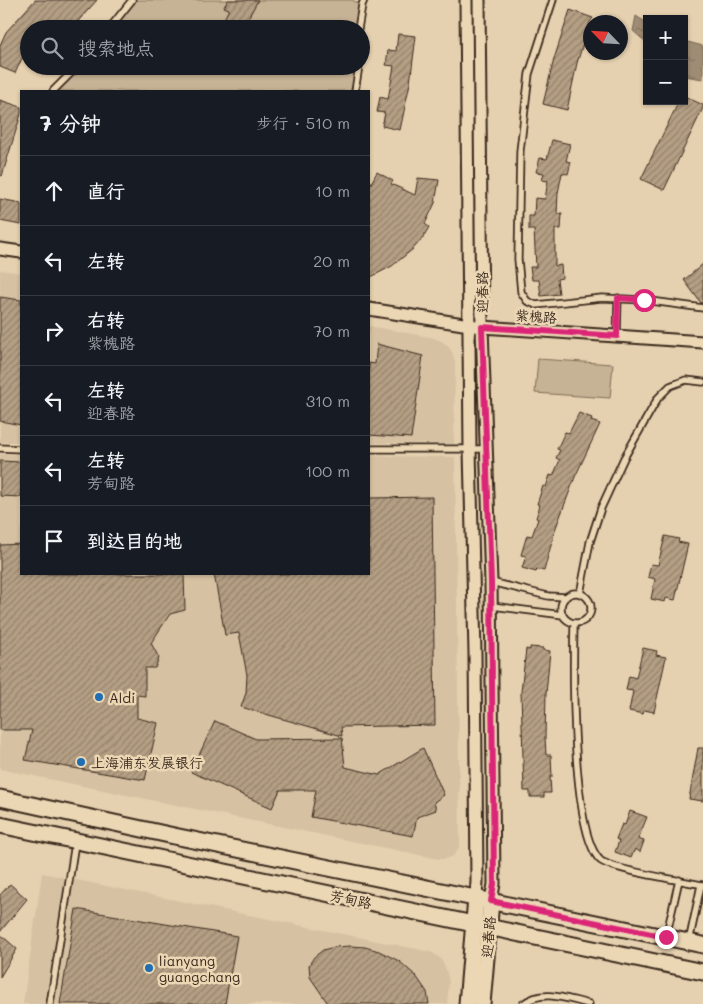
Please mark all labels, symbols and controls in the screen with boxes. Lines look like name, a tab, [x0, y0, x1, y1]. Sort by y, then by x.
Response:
north arrow	[583, 15, 628, 60]
map controls	[643, 15, 688, 105]
button: +	[643, 15, 688, 60]
search box	[20, 20, 370, 75]
icon: search	[38, 34, 66, 62]
text: 搜索地点	[78, 35, 154, 60]
button: −	[643, 60, 688, 105]
text: 7 分钟	[40, 109, 101, 136]
text: 步行 · 510 m	[257, 112, 350, 133]
icon: ahead	[40, 177, 68, 205]
text: 直行	[87, 178, 125, 203]
text: 10 m	[315, 180, 350, 201]
icon: left	[40, 247, 68, 275]
text: 左转	[87, 248, 125, 273]
text: 20 m	[313, 250, 350, 271]
street label: 迎春路	[472, 271, 492, 313]
route start	[633, 289, 656, 312]
street label: 紫槐路	[514, 305, 558, 327]
text: 右转	[87, 307, 125, 332]
icon: right	[40, 317, 68, 345]
text: 70 m	[313, 320, 350, 341]
text: 紫槐路	[87, 332, 135, 353]
text: 左转	[87, 377, 125, 402]
icon: left	[40, 387, 68, 415]
text: 310 m	[306, 390, 350, 411]
text: 迎春路	[87, 402, 135, 423]
text: 左转	[87, 447, 125, 472]
icon: left	[40, 457, 68, 485]
text: 100 m	[305, 460, 350, 481]
text: 芳甸路	[87, 472, 135, 493]
icon: arrive	[40, 527, 68, 555]
text: 到达目的地	[87, 528, 182, 553]
place label: Aldi	[109, 688, 135, 707]
marker: Aldi	[93, 691, 105, 703]
place label: 上海浦东发展银行	[91, 753, 203, 772]
marker: 上海浦东发展银行	[75, 756, 87, 768]
street label: 芳甸路	[328, 885, 374, 913]
street label: 迎春路	[477, 915, 499, 959]
route end	[655, 926, 678, 949]
place label: lianyang guangchang	[159, 951, 240, 986]
marker: lianyang guangchang	[143, 962, 155, 974]

